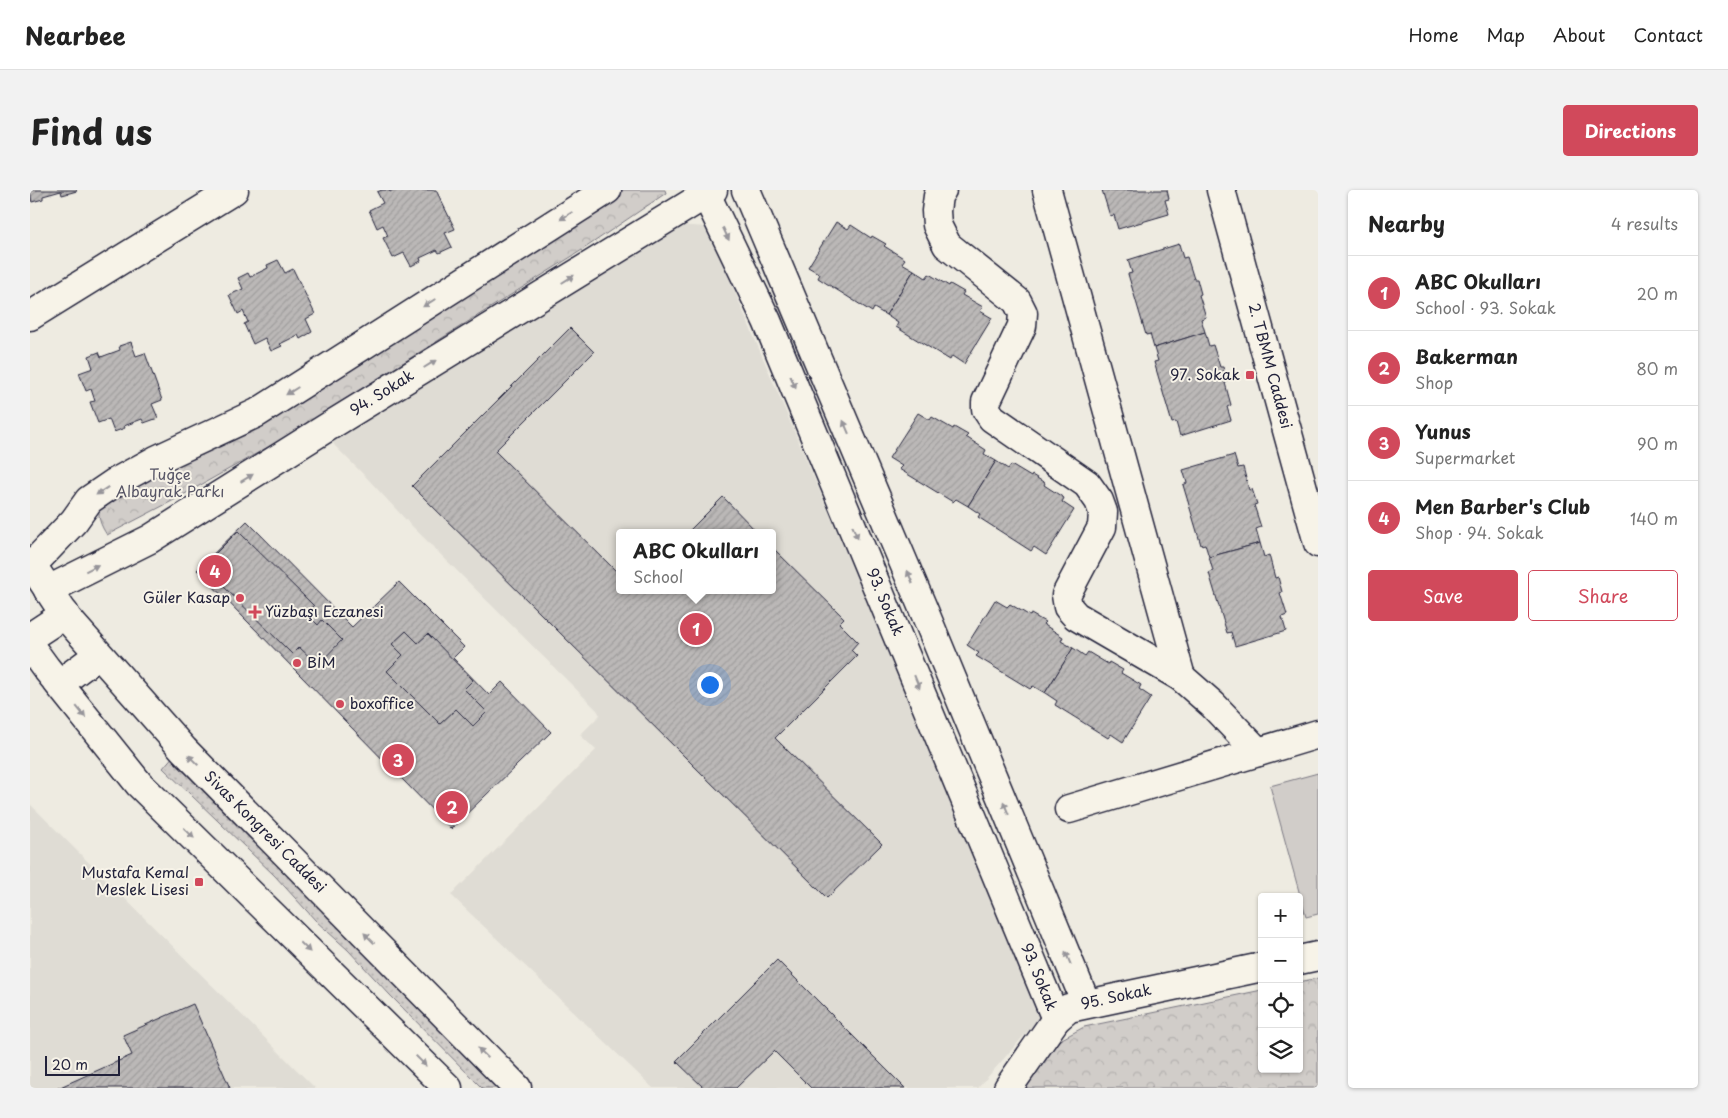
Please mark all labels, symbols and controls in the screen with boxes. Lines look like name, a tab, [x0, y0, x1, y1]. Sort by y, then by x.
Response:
text: Nearbee	[25, 17, 126, 53]
text: Home	[1408, 21, 1458, 48]
text: Map	[1486, 21, 1525, 48]
text: About	[1553, 21, 1605, 48]
text: Contact	[1633, 21, 1703, 48]
text: Find us	[30, 104, 152, 157]
button: Directions	[1563, 105, 1698, 156]
text: Nearby	[1368, 207, 1445, 239]
one-way arrow	[560, 211, 573, 221]
text: 4 results	[1611, 211, 1678, 235]
one-way arrow	[722, 226, 730, 241]
text: ABC Okulları	[1415, 267, 1541, 295]
one-way arrow	[562, 275, 575, 284]
text: 1	[1380, 281, 1388, 305]
text: 20 m	[1637, 281, 1678, 305]
text: School · 93. Sokak	[1415, 295, 1556, 319]
one-way arrow	[423, 299, 436, 308]
street label: 2. TBMM Caddesi	[1244, 300, 1299, 431]
text: Bakerman	[1415, 342, 1518, 370]
text: 2	[1378, 356, 1390, 380]
text: 80 m	[1636, 356, 1678, 380]
one-way arrow	[423, 360, 436, 369]
place label: 97. Sokak	[1170, 362, 1240, 385]
street label: 94. Sokak	[345, 363, 418, 421]
marker: 97. Sokak	[1244, 369, 1256, 381]
text: Shop	[1415, 370, 1453, 394]
one-way arrow	[789, 375, 797, 389]
one-way arrow	[285, 386, 299, 395]
text: Yunus	[1415, 417, 1471, 445]
one-way arrow	[842, 420, 850, 434]
text: 3	[1379, 431, 1389, 455]
text: 90 m	[1637, 431, 1678, 455]
text: Supermarket	[1415, 445, 1515, 469]
park label: Tuğçe Albayrak Parkı	[116, 462, 224, 502]
one-way arrow	[241, 474, 254, 483]
one-way arrow	[96, 486, 109, 496]
text: Men Barber's Club	[1415, 492, 1590, 520]
text: 4	[1379, 506, 1389, 530]
text: 140 m	[1630, 506, 1678, 530]
text: Shop · 94. Sokak	[1415, 520, 1544, 544]
one-way arrow	[852, 525, 860, 539]
popup	[616, 529, 776, 594]
text: ABC Okulları	[633, 536, 759, 564]
pin: 4	[199, 552, 231, 590]
one-way arrow	[84, 564, 99, 572]
text: School	[633, 564, 683, 588]
street label: 93. Sokak	[862, 564, 911, 639]
one-way arrow	[905, 570, 913, 584]
button: Save	[1368, 570, 1518, 621]
button: Share	[1528, 570, 1678, 621]
place label: Güler Kasap	[143, 585, 230, 608]
marker: Güler Kasap	[234, 592, 246, 604]
place label: Yüzbaşı Eczanesi	[265, 599, 384, 622]
marker: Yüzbaşı Eczanesi	[249, 606, 261, 618]
pin: 1	[680, 610, 712, 648]
place label: BİM	[307, 650, 336, 673]
marker: BİM	[291, 657, 303, 669]
your location	[697, 672, 723, 698]
one-way arrow	[914, 675, 922, 689]
place label: boxoffice	[350, 691, 414, 714]
marker: boxoffice	[334, 698, 346, 710]
one-way arrow	[76, 705, 87, 718]
pin: 3	[382, 741, 414, 779]
one-way arrow	[187, 754, 199, 766]
street label: Sivas Kongresi Caddesi	[200, 765, 332, 897]
pin: 2	[436, 788, 468, 826]
one-way arrow	[1001, 801, 1009, 815]
one-way arrow	[183, 827, 195, 839]
place label: Mustafa Kemal Meslek Lisesi	[82, 860, 189, 900]
marker: Mustafa Kemal Meslek Lisesi	[193, 876, 205, 888]
map controls	[1258, 893, 1303, 1073]
button: +	[1258, 893, 1303, 938]
one-way arrow	[363, 932, 375, 944]
button: −	[1258, 938, 1303, 983]
street label: 93. Sokak	[1016, 939, 1065, 1014]
one-way arrow	[299, 941, 311, 953]
one-way arrow	[1063, 951, 1071, 965]
street label: 95. Sokak	[1078, 977, 1154, 1014]
button: locate	[1258, 983, 1303, 1028]
button: layers	[1258, 1028, 1303, 1073]
one-way arrow	[477, 1048, 489, 1060]
scale bar	[45, 1053, 120, 1076]
text: 20 m	[52, 1054, 88, 1075]
one-way arrow	[415, 1055, 427, 1067]

